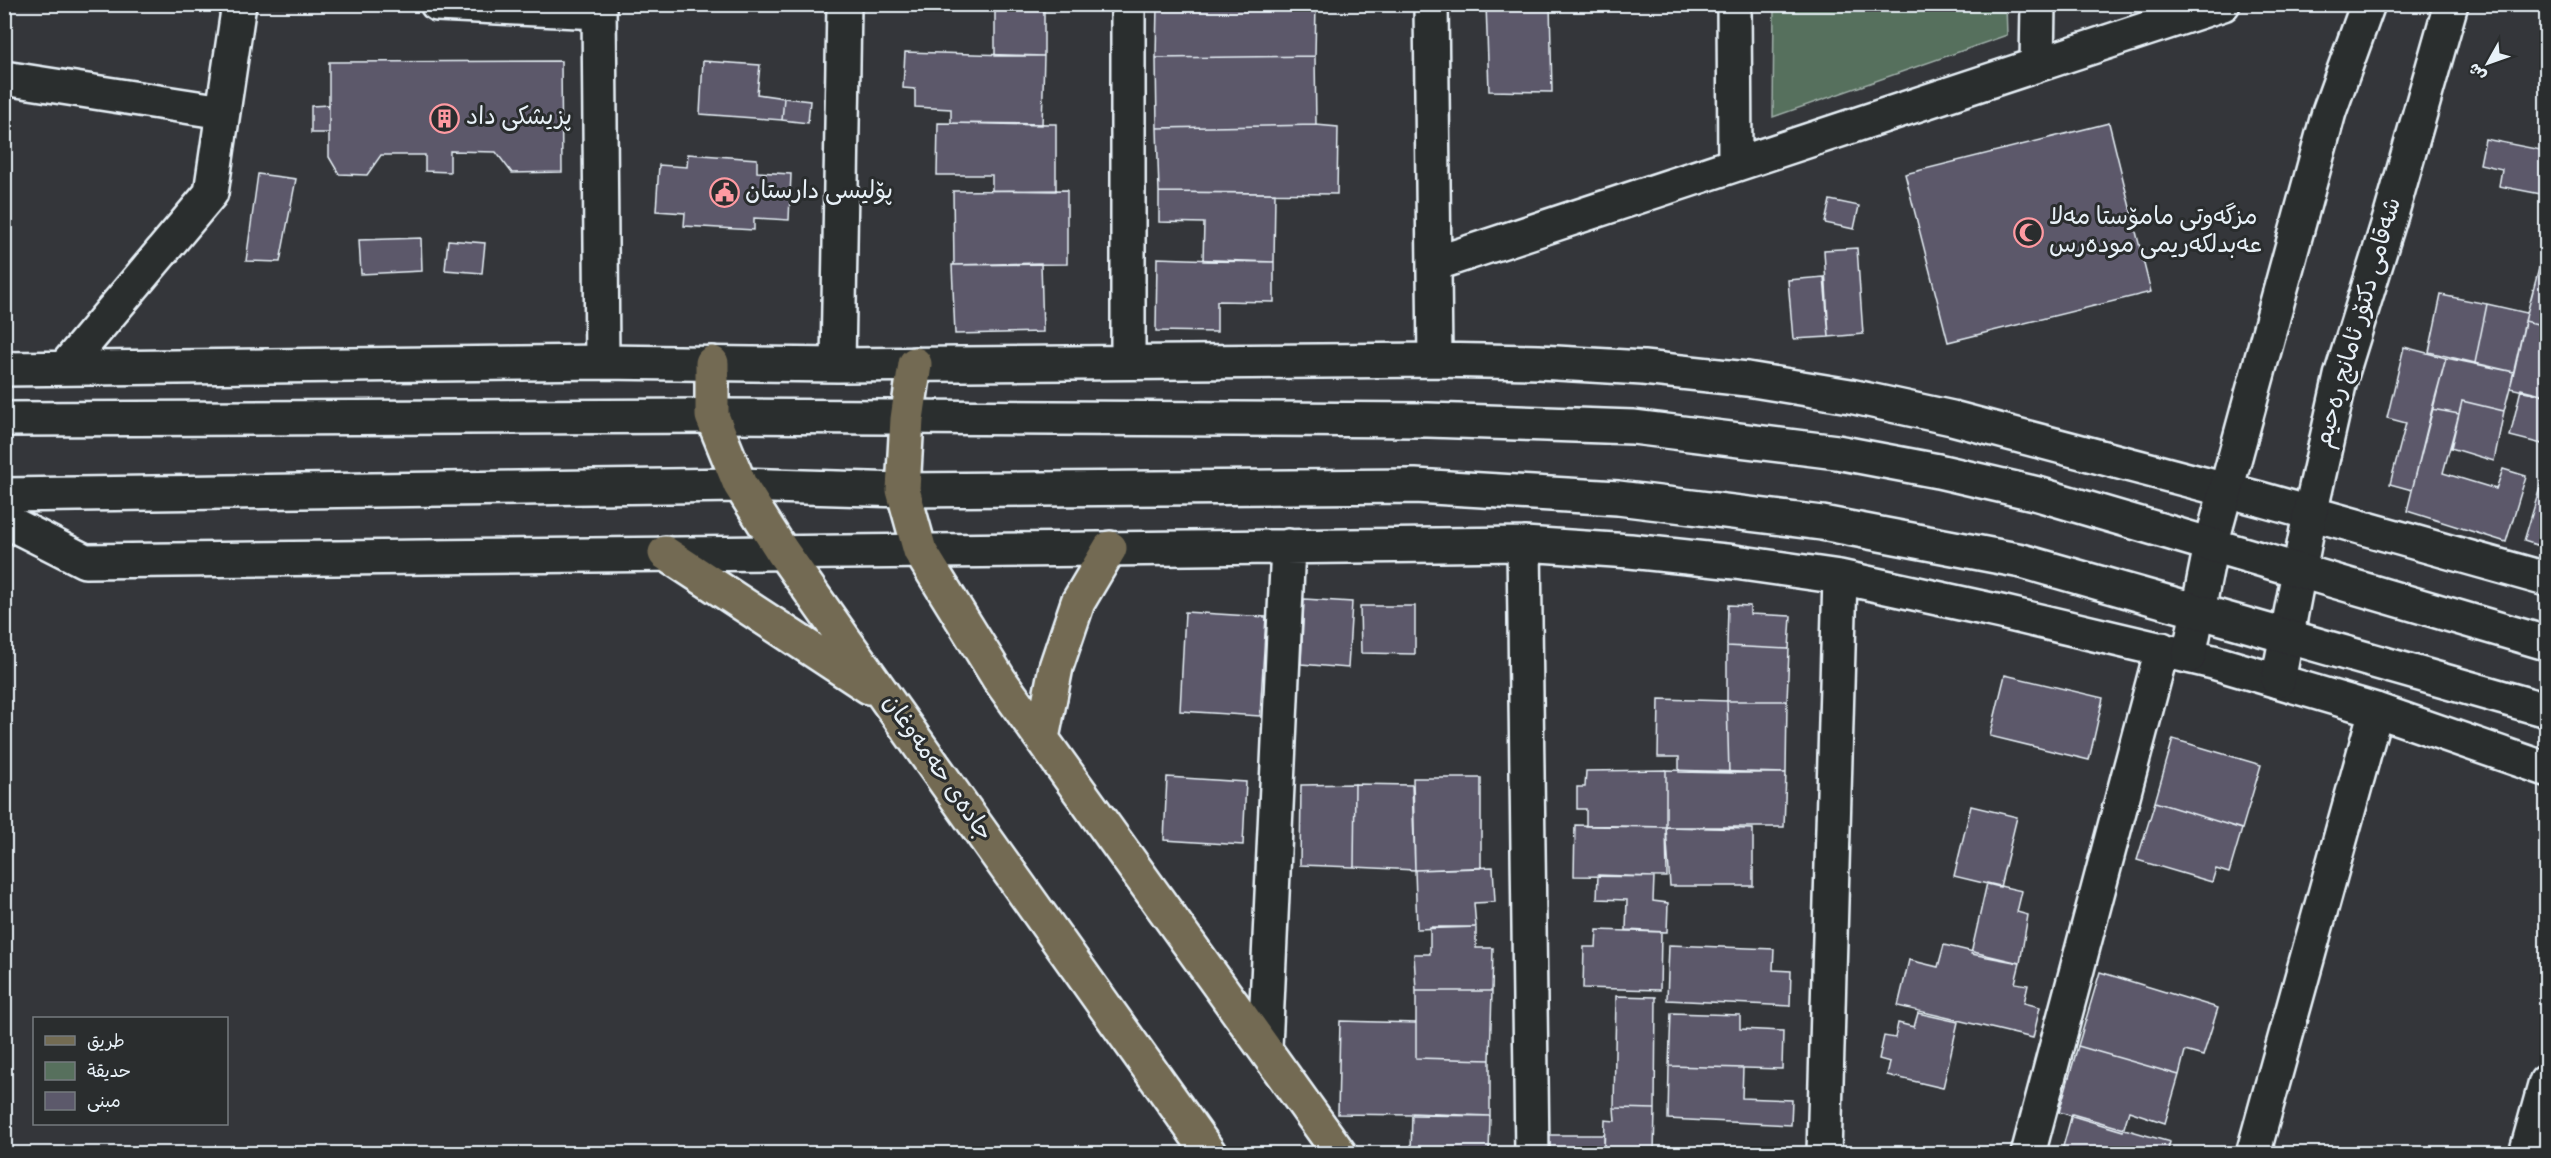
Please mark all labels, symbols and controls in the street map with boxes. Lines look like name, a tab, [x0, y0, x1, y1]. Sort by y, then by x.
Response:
north arrow	[2458, 33, 2518, 93]
text: ش	[2464, 57, 2493, 85]
place label: پزیشکی داد	[466, 102, 572, 136]
building icon: پزیشکی داد	[429, 103, 461, 135]
place label: پۆلیسی دارستان	[745, 176, 893, 210]
public building icon: پۆلیسی دارستان	[708, 177, 740, 209]
street label: شەقامی دکتۆر ئامانج رەحیم	[2308, 194, 2412, 452]
place label: مزگەوتی مامۆستا مەلا عەبدلکەریمی مودەرس	[2049, 202, 2262, 264]
mosque icon: مزگەوتی مامۆستا مەلا عەبدلکەریمی مودەرس	[2012, 217, 2044, 249]
street label: جادەی حەمەوغان	[873, 689, 999, 849]
legend	[33, 1017, 228, 1125]
text: طريق	[87, 1031, 125, 1056]
text: حديقة	[87, 1061, 131, 1086]
text: مبنى	[87, 1091, 121, 1116]

